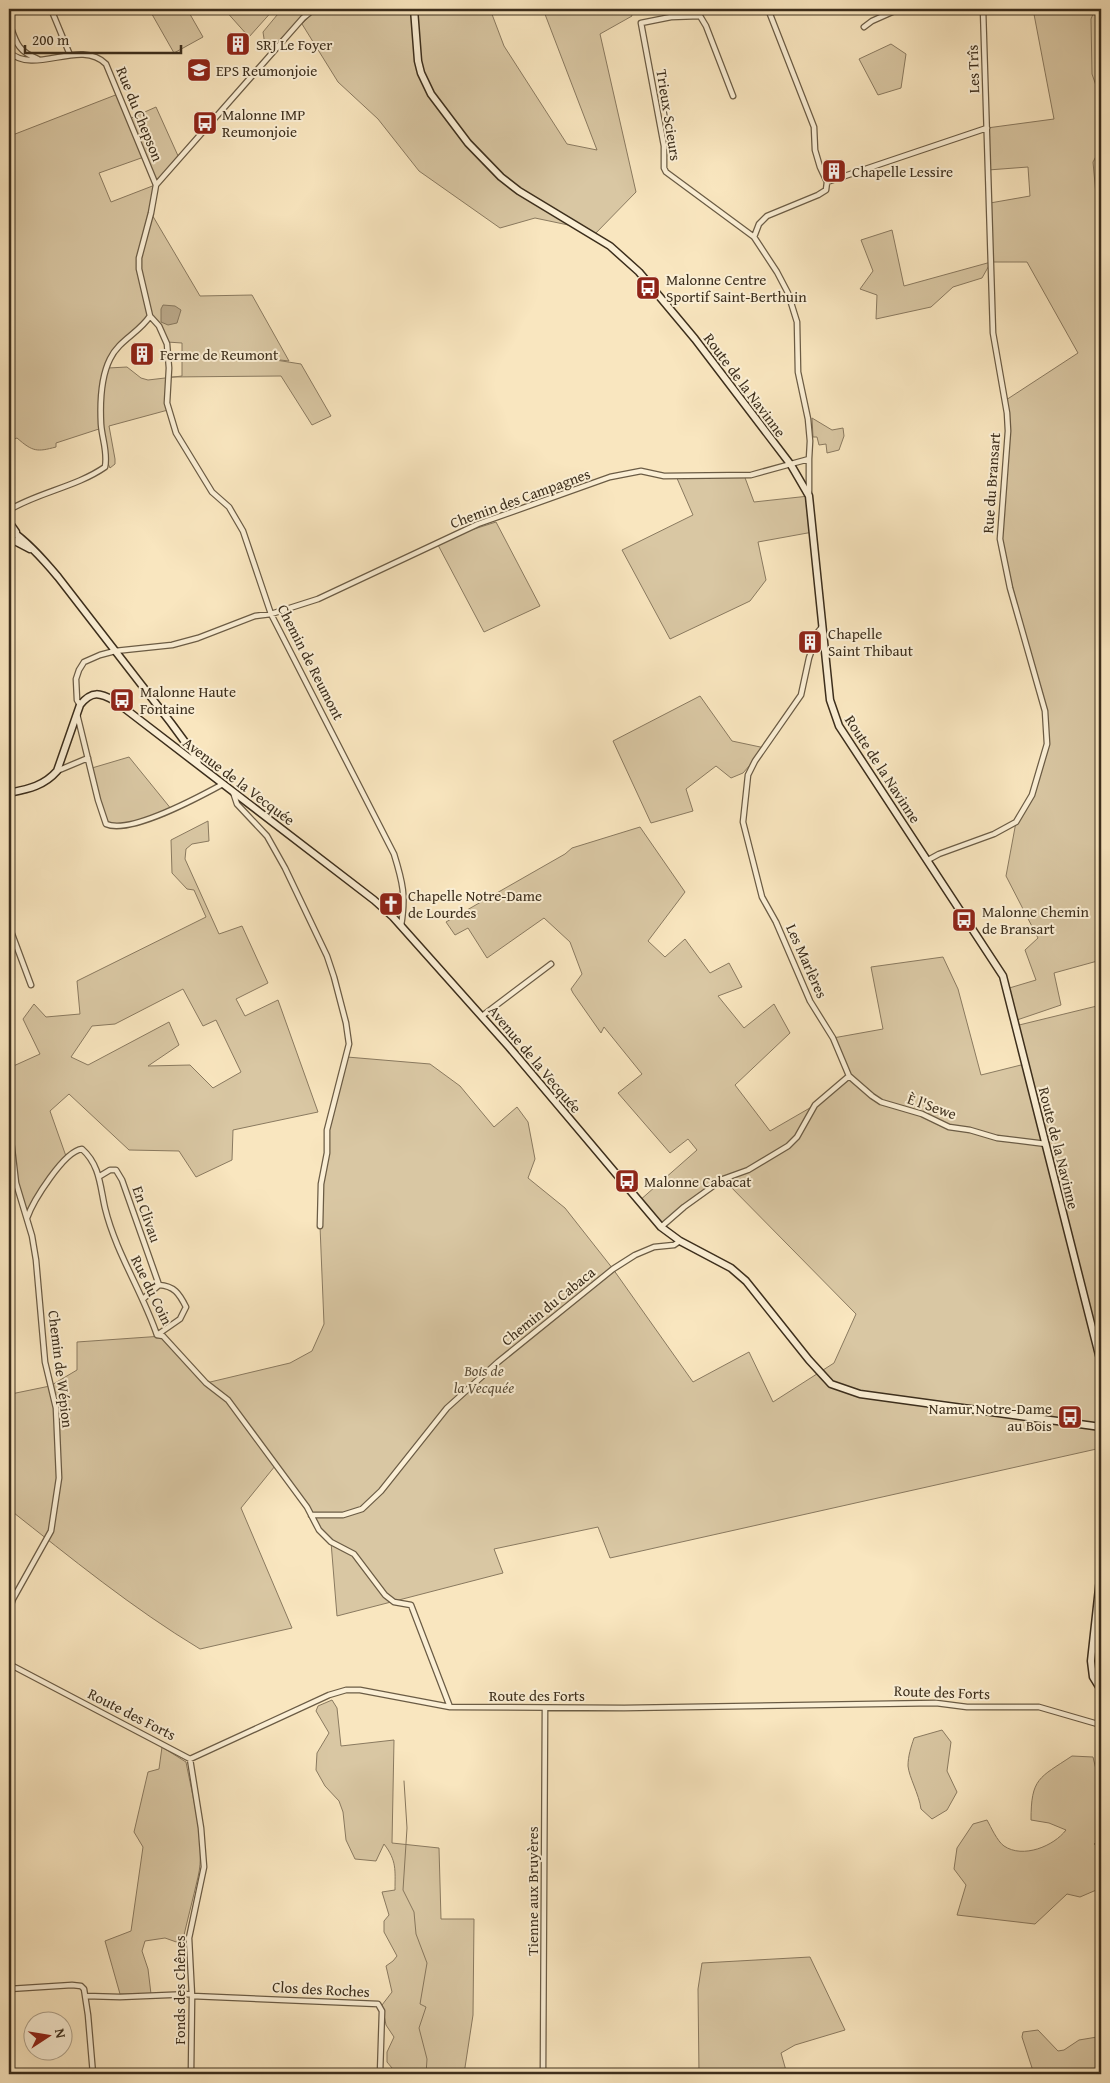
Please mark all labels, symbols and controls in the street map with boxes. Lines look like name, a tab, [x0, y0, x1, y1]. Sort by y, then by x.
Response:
scale bar	[25, 22, 181, 54]
text: 200 m	[32, 29, 70, 50]
building icon: SRJ Le Foyer	[225, 31, 251, 57]
place label: SRJ Le Foyer	[256, 34, 332, 55]
street label: Les Trîs	[962, 44, 984, 94]
school or university icon: EPS Reumonjoie	[186, 57, 212, 83]
place label: EPS Reumonjoie	[216, 60, 317, 81]
street label: Rue du Chepson	[111, 64, 169, 165]
street label: Trieux-Scieurs	[651, 68, 687, 162]
place label: Malonne IMP Reumonjoie	[222, 104, 305, 142]
bus stop icon: Malonne IMP Reumonjoie	[192, 110, 218, 136]
building icon: Chapelle Lessire	[821, 158, 847, 184]
place label: Chapelle Lessire	[852, 161, 953, 182]
place label: Malonne Centre Sportif Saint-Berthuin	[666, 269, 807, 307]
bus stop icon: Malonne Centre Sportif Saint-Berthuin	[635, 275, 661, 301]
street label: Route de la Navinne	[699, 329, 791, 441]
building icon: Ferme de Reumont	[129, 341, 155, 367]
place label: Ferme de Reumont	[160, 344, 279, 365]
street label: Rue du Bransart	[977, 431, 1005, 534]
street label: Chemin des Campagnes	[447, 463, 593, 533]
street label: Chemin de Reumont	[273, 600, 350, 724]
place label: Chapelle Saint Thibaut	[828, 623, 914, 661]
building icon: Chapelle Saint Thibaut	[797, 629, 823, 655]
place label: Malonne Haute Fontaine	[140, 681, 236, 719]
bus stop icon: Malonne Haute Fontaine	[109, 687, 135, 713]
street label: Route de la Navinne	[840, 711, 926, 827]
street label: Avenue de la Vecquée	[179, 732, 299, 830]
place label: Chapelle Notre-Dame de Lourdes	[408, 885, 542, 923]
church icon: Chapelle Notre-Dame de Lourdes	[378, 891, 404, 917]
place label: Malonne Chemin de Bransart	[982, 901, 1090, 939]
bus stop icon: Malonne Chemin de Bransart	[951, 907, 977, 933]
street label: Les Marlères	[781, 920, 833, 1002]
street label: Avenue de la Vecquée	[484, 1001, 586, 1117]
street label: Route de la Navinne	[1034, 1085, 1084, 1211]
street label: È l'Sewe	[905, 1088, 959, 1124]
bus stop icon: Malonne Cabacat	[614, 1168, 640, 1194]
place label: Malonne Cabacat	[644, 1171, 752, 1192]
street label: En Clivau	[128, 1183, 167, 1246]
street label: Rue du Coin	[126, 1252, 178, 1329]
street label: Chemin du Cabaca	[497, 1262, 599, 1350]
street label: Chemin de Wépion	[43, 1309, 79, 1430]
park label: Bois de la Vecquée	[454, 1360, 514, 1398]
place label: Namur Notre-Dame au Bois	[929, 1398, 1052, 1436]
bus stop icon: Namur Notre-Dame au Bois	[1057, 1404, 1083, 1430]
street label: Route des Forts	[894, 1680, 990, 1704]
street label: Route des Forts	[84, 1683, 180, 1745]
street label: Route des Forts	[489, 1685, 585, 1706]
street label: Tienne aux Bruyères	[522, 1826, 543, 1956]
street label: Fonds des Chênes	[169, 1935, 190, 2045]
street label: Clos des Roches	[272, 1976, 370, 2002]
north arrow	[22, 2010, 72, 2060]
text: N	[50, 2027, 72, 2041]

